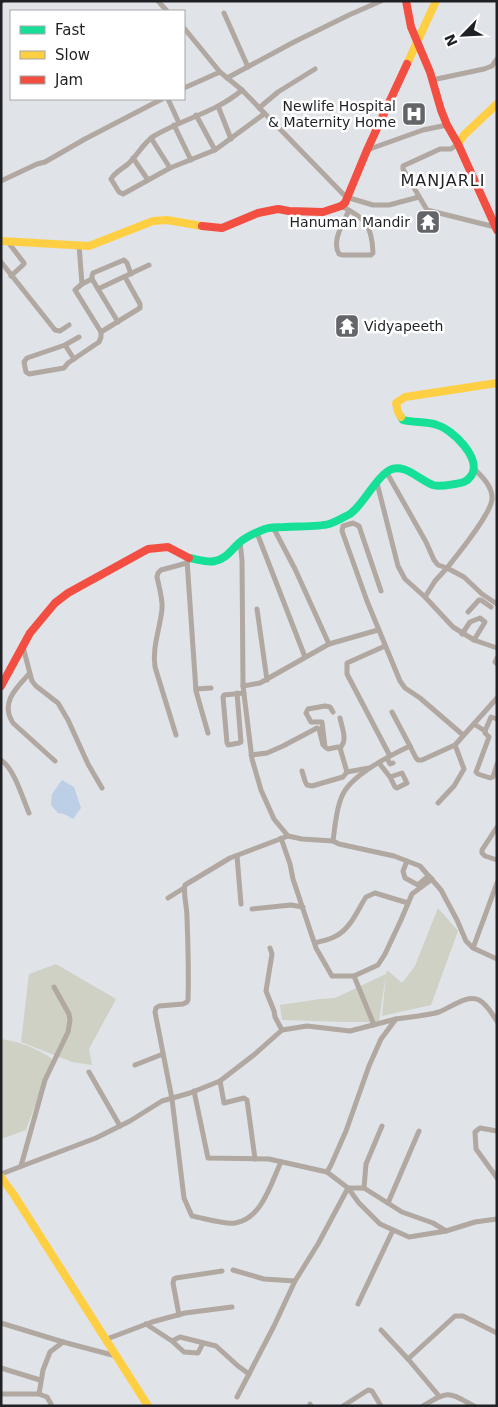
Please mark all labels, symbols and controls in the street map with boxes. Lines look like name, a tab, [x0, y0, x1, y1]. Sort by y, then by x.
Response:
legend	[10, 10, 185, 100]
north arrow	[438, 10, 488, 60]
text: Fast	[55, 21, 85, 39]
text: N	[441, 32, 461, 49]
text: Slow	[55, 46, 90, 64]
text: Jam	[54, 71, 83, 89]
place label: Newlife Hospital & Maternity Home	[268, 98, 396, 130]
hospital icon: Newlife Hospital & Maternity Home	[401, 101, 427, 127]
district label: MANJARLI	[401, 171, 485, 190]
temple icon: Hanuman Mandir	[415, 209, 441, 235]
place label: Hanuman Mandir	[290, 214, 410, 230]
temple icon: Vidyapeeth	[334, 313, 360, 339]
place label: Vidyapeeth	[364, 318, 443, 334]

